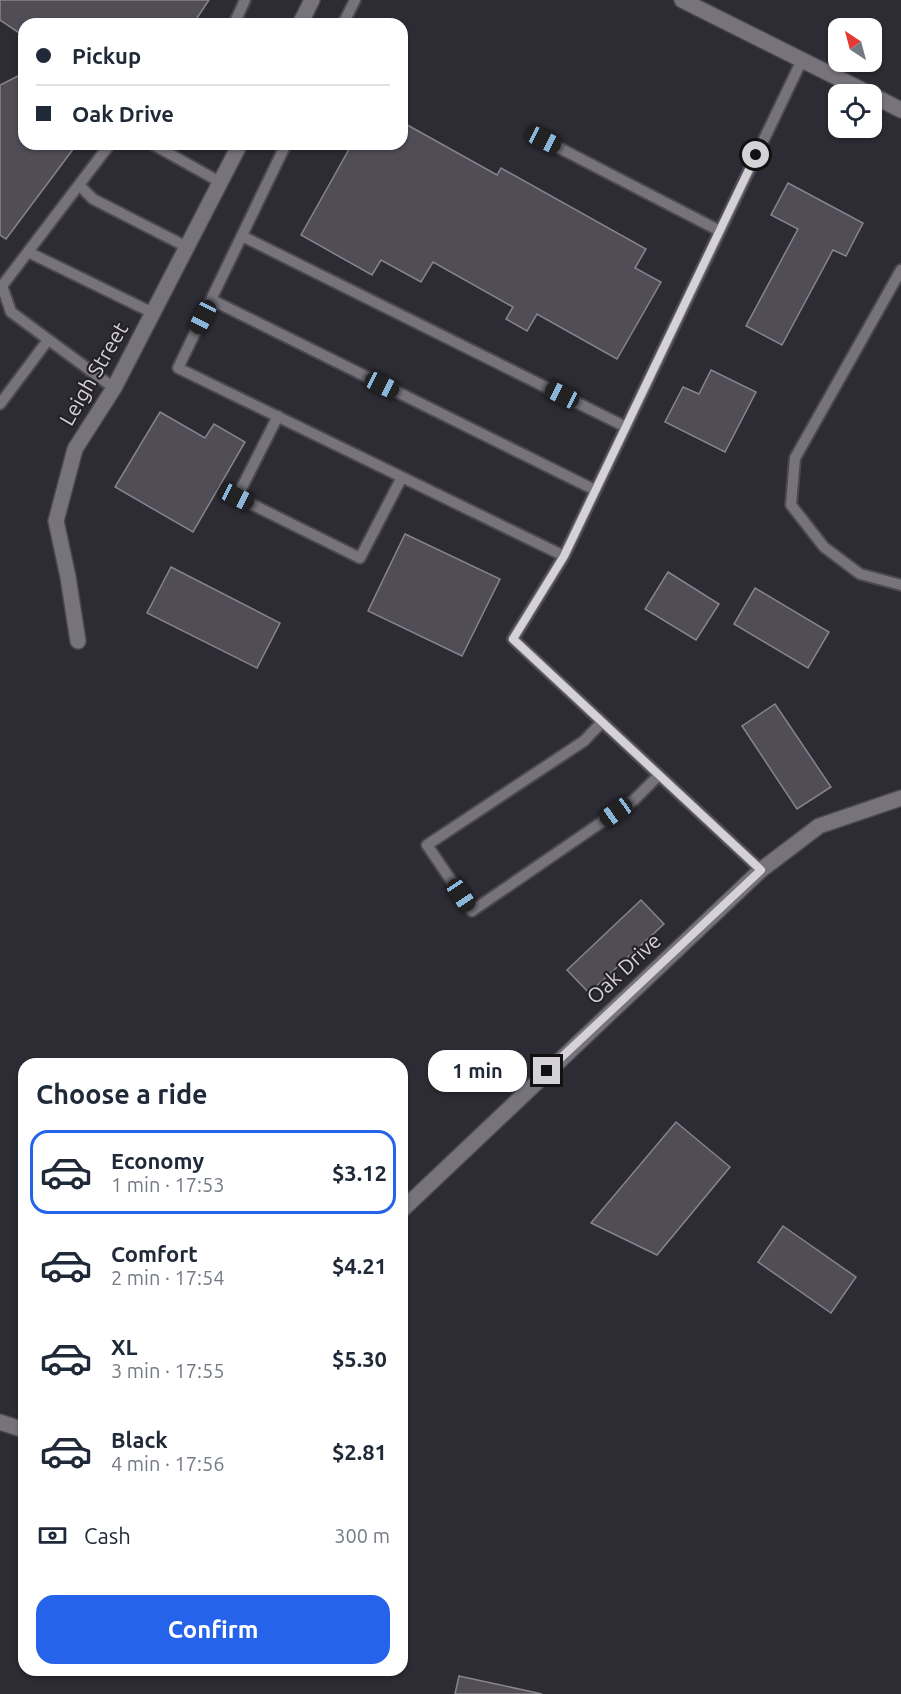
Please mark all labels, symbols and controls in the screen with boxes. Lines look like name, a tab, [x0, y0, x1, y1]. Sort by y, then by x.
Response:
north arrow	[828, 18, 882, 72]
map controls	[828, 18, 882, 138]
text: Pickup	[72, 43, 141, 68]
button: locate	[828, 84, 882, 138]
text: Oak Drive	[72, 101, 174, 126]
car	[524, 124, 564, 156]
route start	[742, 141, 769, 168]
car	[187, 297, 219, 337]
street label: Leigh Street	[54, 318, 132, 429]
car	[362, 369, 402, 401]
car	[542, 379, 582, 411]
car	[217, 481, 257, 513]
car	[596, 794, 636, 830]
car	[443, 875, 479, 915]
street label: Oak Drive	[581, 928, 665, 1008]
callout: 1 min	[427, 1050, 526, 1092]
route end	[533, 1057, 560, 1084]
text: 1 min	[452, 1059, 503, 1082]
text: Choose a ride	[36, 1079, 208, 1109]
icon: car	[39, 1145, 93, 1199]
text: Economy	[111, 1148, 204, 1173]
text: $3.12	[332, 1160, 387, 1185]
text: 1 min · 17:53	[111, 1173, 225, 1196]
icon: car	[39, 1238, 93, 1292]
text: Comfort	[111, 1241, 198, 1266]
text: $4.21	[332, 1253, 387, 1278]
text: 2 min · 17:54	[111, 1266, 225, 1289]
icon: car	[39, 1331, 93, 1385]
text: XL	[111, 1334, 138, 1359]
text: $5.30	[332, 1346, 387, 1371]
text: 3 min · 17:55	[111, 1359, 225, 1382]
icon: car	[39, 1424, 93, 1478]
text: Black	[111, 1427, 168, 1452]
text: $2.81	[332, 1439, 387, 1464]
text: 4 min · 17:56	[111, 1452, 225, 1475]
icon: cash	[36, 1519, 69, 1552]
text: Cash	[84, 1523, 131, 1548]
text: 300 m	[334, 1524, 390, 1547]
button: Confirm	[36, 1595, 390, 1664]

